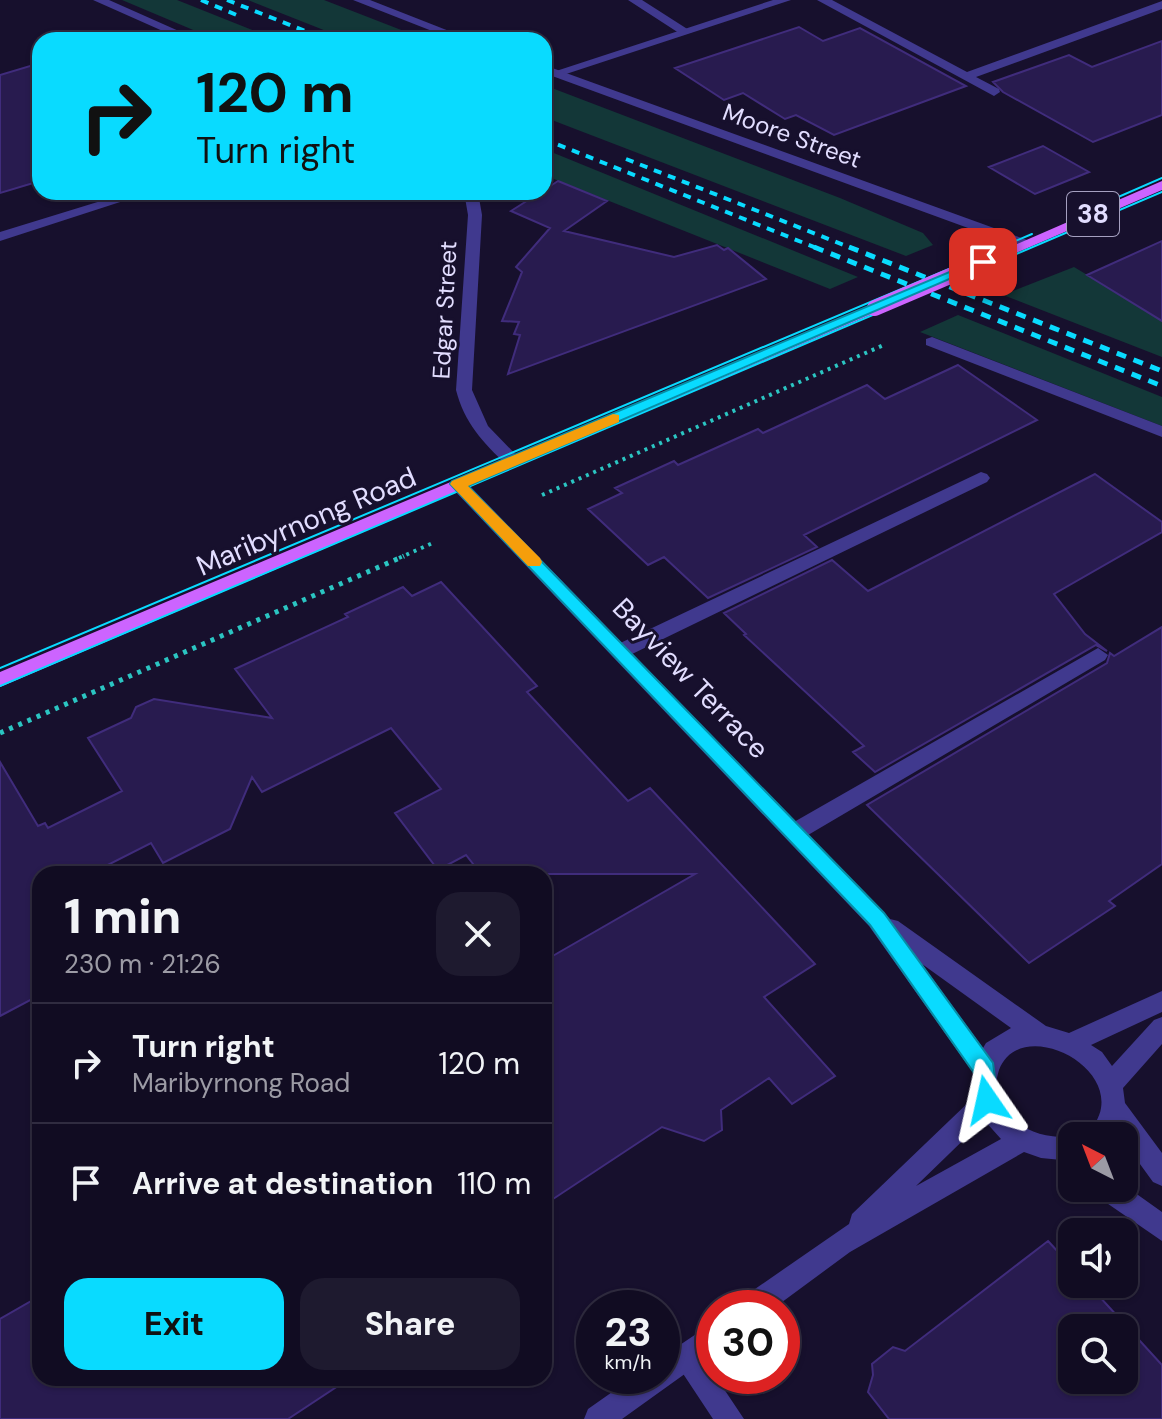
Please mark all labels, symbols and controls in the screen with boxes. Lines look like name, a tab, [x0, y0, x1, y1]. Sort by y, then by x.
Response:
text: 120 m	[196, 56, 354, 129]
icon: right	[64, 64, 168, 168]
street label: Moore Street	[719, 96, 866, 175]
text: Turn right	[196, 127, 355, 174]
road number: 38	[1067, 192, 1119, 236]
pin	[949, 228, 1017, 296]
street label: Edgar Street	[425, 240, 464, 380]
icon: arrive	[961, 240, 1005, 284]
street label: Maribyrnong Road	[191, 458, 422, 584]
street label: Bayview Terrace	[604, 590, 777, 767]
text: 1 min	[64, 885, 181, 948]
button: close	[436, 892, 520, 976]
text: 230 m · 21:26	[64, 947, 221, 981]
text: Turn right	[132, 1027, 275, 1066]
icon: right	[64, 1041, 108, 1085]
text: 120 m	[438, 1044, 520, 1083]
position arrow	[945, 1058, 1029, 1142]
text: Maribyrnong Road	[132, 1066, 350, 1100]
north arrow	[1058, 1122, 1138, 1202]
map controls	[1058, 1122, 1138, 1394]
icon: arrive	[64, 1161, 108, 1205]
text: Arrive at destination	[132, 1164, 433, 1203]
text: 110 m	[457, 1164, 531, 1203]
button: sound	[1058, 1218, 1138, 1298]
button: Exit	[64, 1278, 284, 1370]
button: Share	[300, 1278, 520, 1370]
speed limit sign: 30	[696, 1290, 800, 1394]
text: 23	[604, 1306, 652, 1358]
button: search	[1058, 1314, 1138, 1394]
text: km/h	[604, 1349, 652, 1375]

